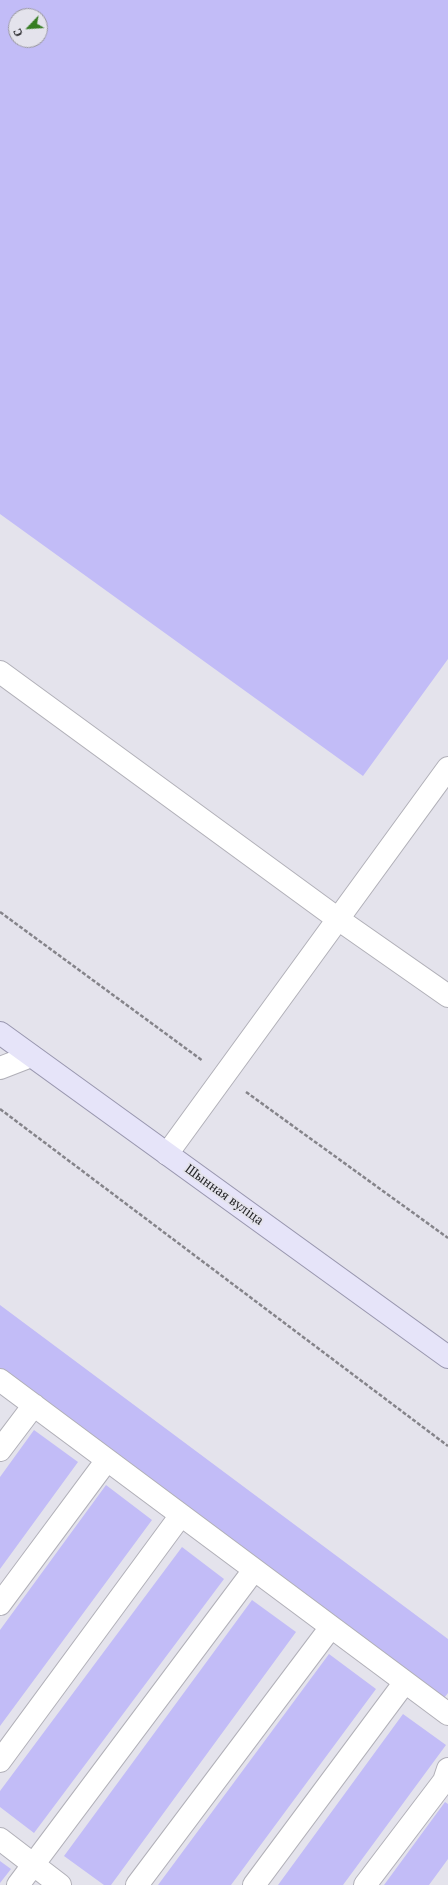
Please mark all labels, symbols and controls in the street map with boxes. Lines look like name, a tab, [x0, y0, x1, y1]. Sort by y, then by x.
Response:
north arrow	[8, 8, 48, 48]
text: С	[10, 26, 26, 39]
street label: Шынная вуліца	[182, 1161, 266, 1229]

